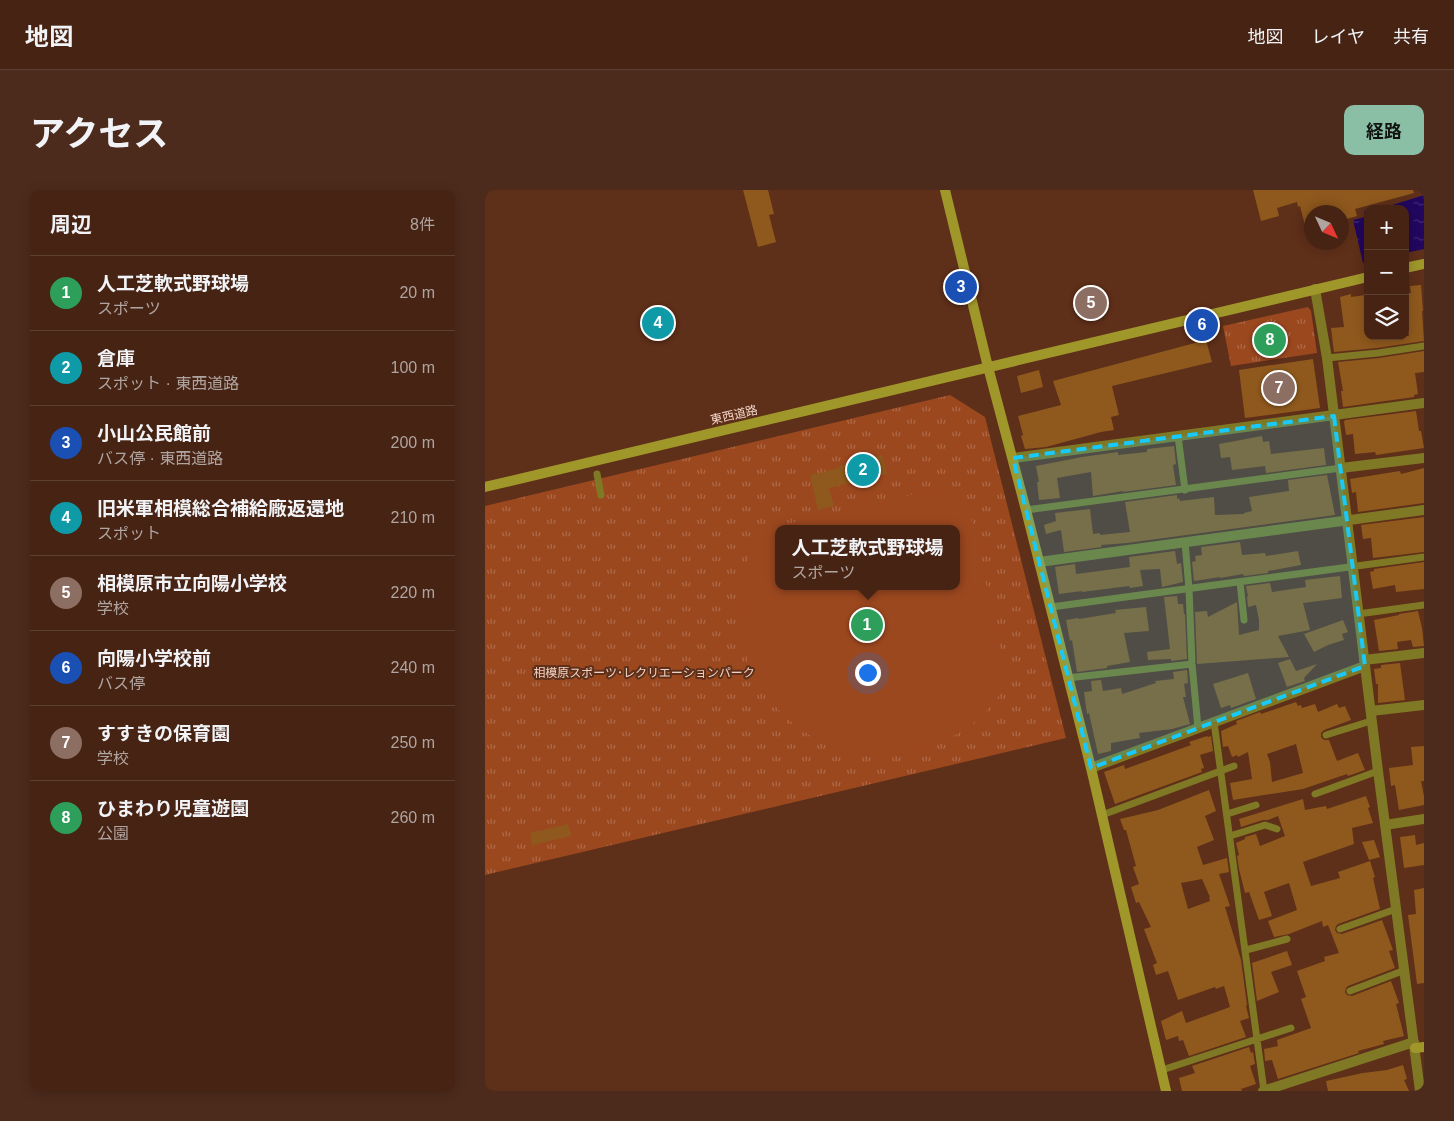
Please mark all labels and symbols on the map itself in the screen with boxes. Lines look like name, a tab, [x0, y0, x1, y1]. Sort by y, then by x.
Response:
north arrow	[1304, 205, 1349, 250]
pin: 3	[945, 268, 977, 306]
pin: 5	[1075, 284, 1107, 322]
pin: 4	[642, 304, 674, 342]
pin: 6	[1186, 306, 1218, 344]
pin: 8	[1254, 321, 1286, 359]
pin: 7	[1263, 369, 1295, 407]
street label: 東西道路	[709, 403, 759, 427]
pin: 2	[847, 451, 879, 489]
pin: 1	[851, 606, 883, 644]
your location	[855, 660, 881, 686]
park label: 相模原スポーツ･レクリエーションパーク	[533, 666, 755, 680]

